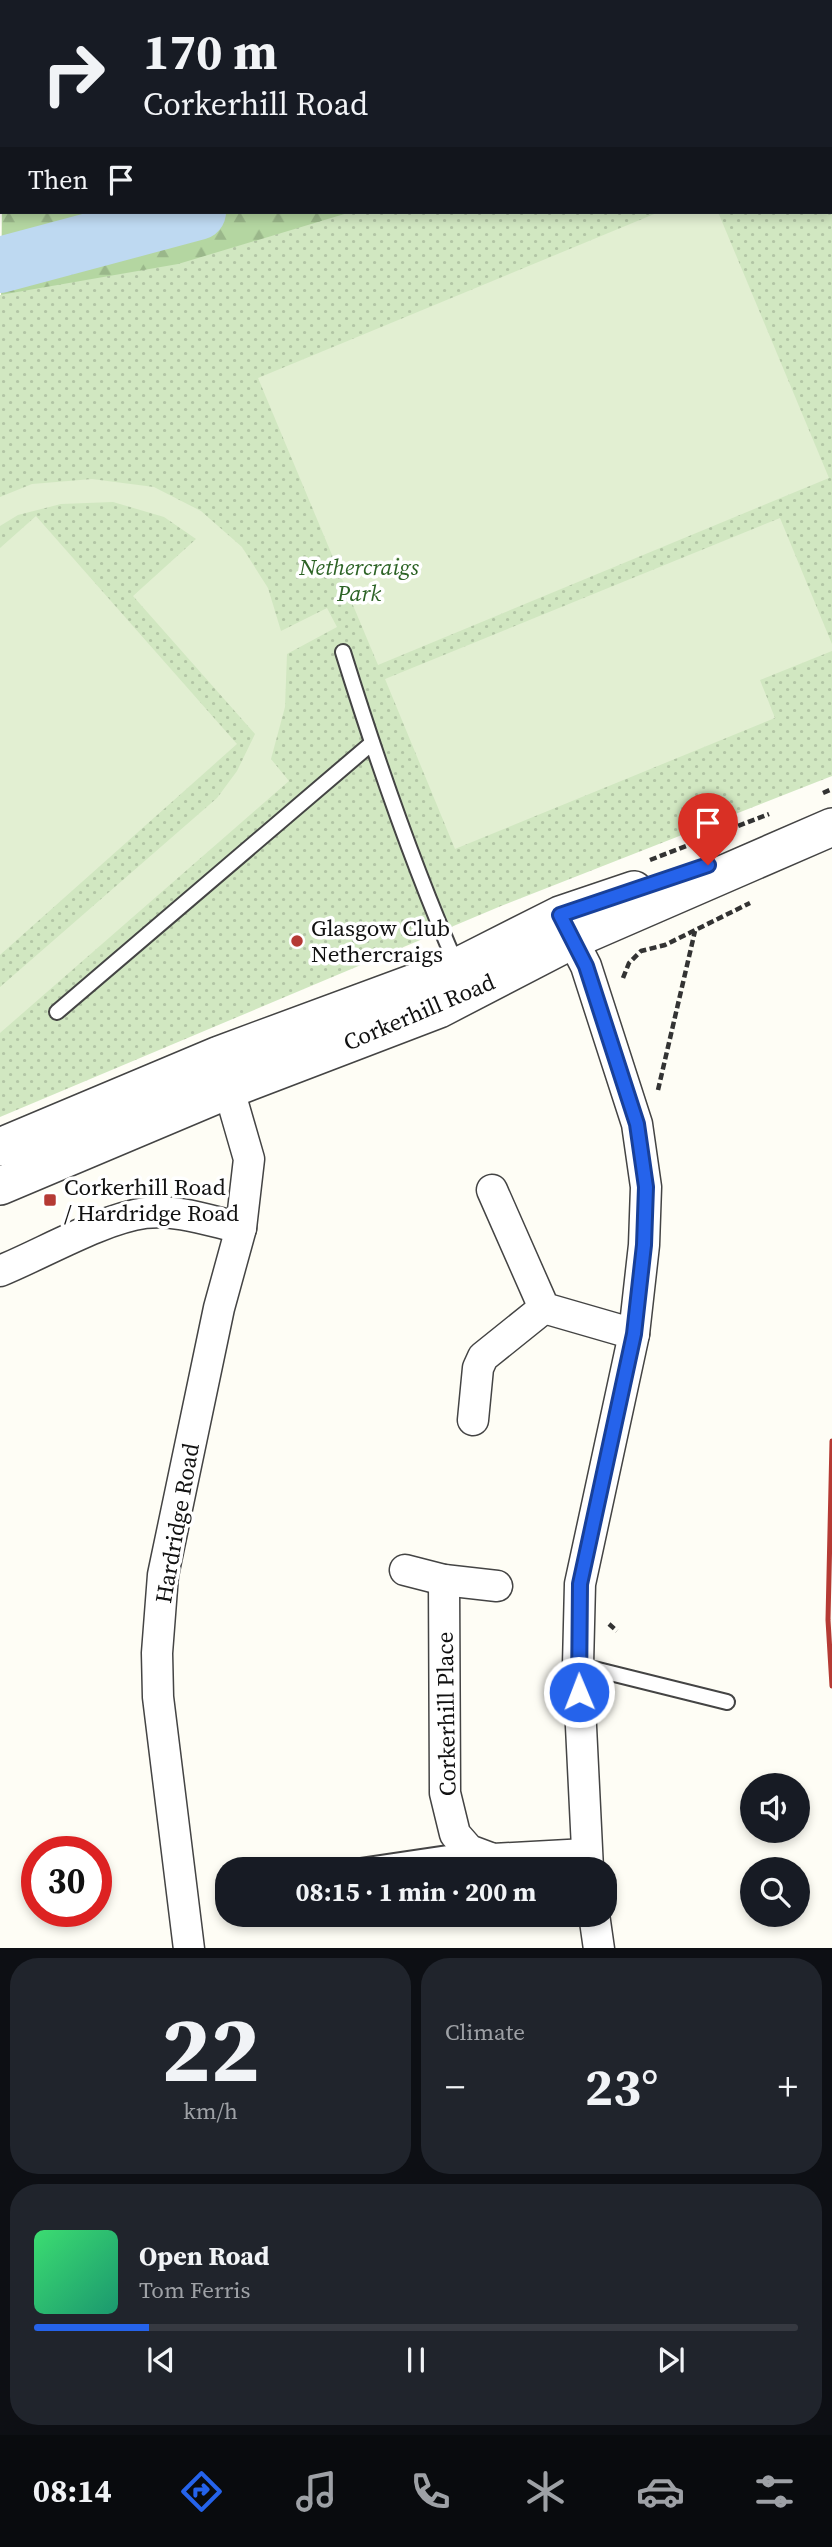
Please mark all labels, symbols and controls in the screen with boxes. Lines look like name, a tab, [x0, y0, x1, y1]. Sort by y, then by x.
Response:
text: 170 m	[143, 18, 278, 85]
icon: right	[28, 28, 119, 119]
text: Corkerhill Road	[143, 82, 368, 126]
icon: arrive	[102, 161, 140, 199]
text: Then	[28, 162, 88, 198]
park label: Nethercraigs Park	[298, 551, 419, 609]
pin	[678, 793, 738, 865]
icon: arrive	[689, 804, 727, 842]
place label: Glasgow Club Nethercraigs	[311, 912, 450, 970]
marker: Glasgow Club Nethercraigs	[289, 933, 305, 949]
street label: Corkerhill Road	[338, 966, 500, 1058]
place label: Corkerhill Road / Hardridge Road	[64, 1171, 239, 1229]
marker: Corkerhill Road / Hardridge Road	[42, 1192, 58, 1208]
street label: Hardridge Road	[147, 1440, 207, 1606]
street label: Corkerhill Place	[429, 1631, 463, 1797]
position arrow	[542, 1655, 616, 1729]
map controls	[740, 1773, 810, 1927]
button: sound	[740, 1773, 810, 1843]
speed limit sign: 30	[21, 1836, 112, 1927]
button: search	[740, 1857, 810, 1927]
text: 08:15 · 1 min · 200 m	[296, 1874, 536, 1910]
text: 22	[161, 1987, 260, 2111]
text: Climate	[445, 2016, 525, 2048]
text: 23°	[585, 2051, 658, 2122]
text: −	[445, 2061, 465, 2113]
text: +	[778, 2061, 798, 2113]
text: km/h	[183, 2095, 238, 2127]
text: Open Road	[139, 2238, 270, 2274]
text: Tom Ferris	[139, 2274, 250, 2306]
icon: previous	[142, 2341, 180, 2379]
icon: pause	[397, 2341, 435, 2379]
icon: next	[652, 2341, 690, 2379]
icon: directions	[177, 2467, 226, 2516]
icon: music	[292, 2467, 341, 2516]
icon: phone	[406, 2467, 455, 2516]
icon: climate	[521, 2467, 570, 2516]
icon: car	[636, 2467, 685, 2516]
icon: filters	[750, 2467, 799, 2516]
text: 08:14	[33, 2469, 112, 2513]

